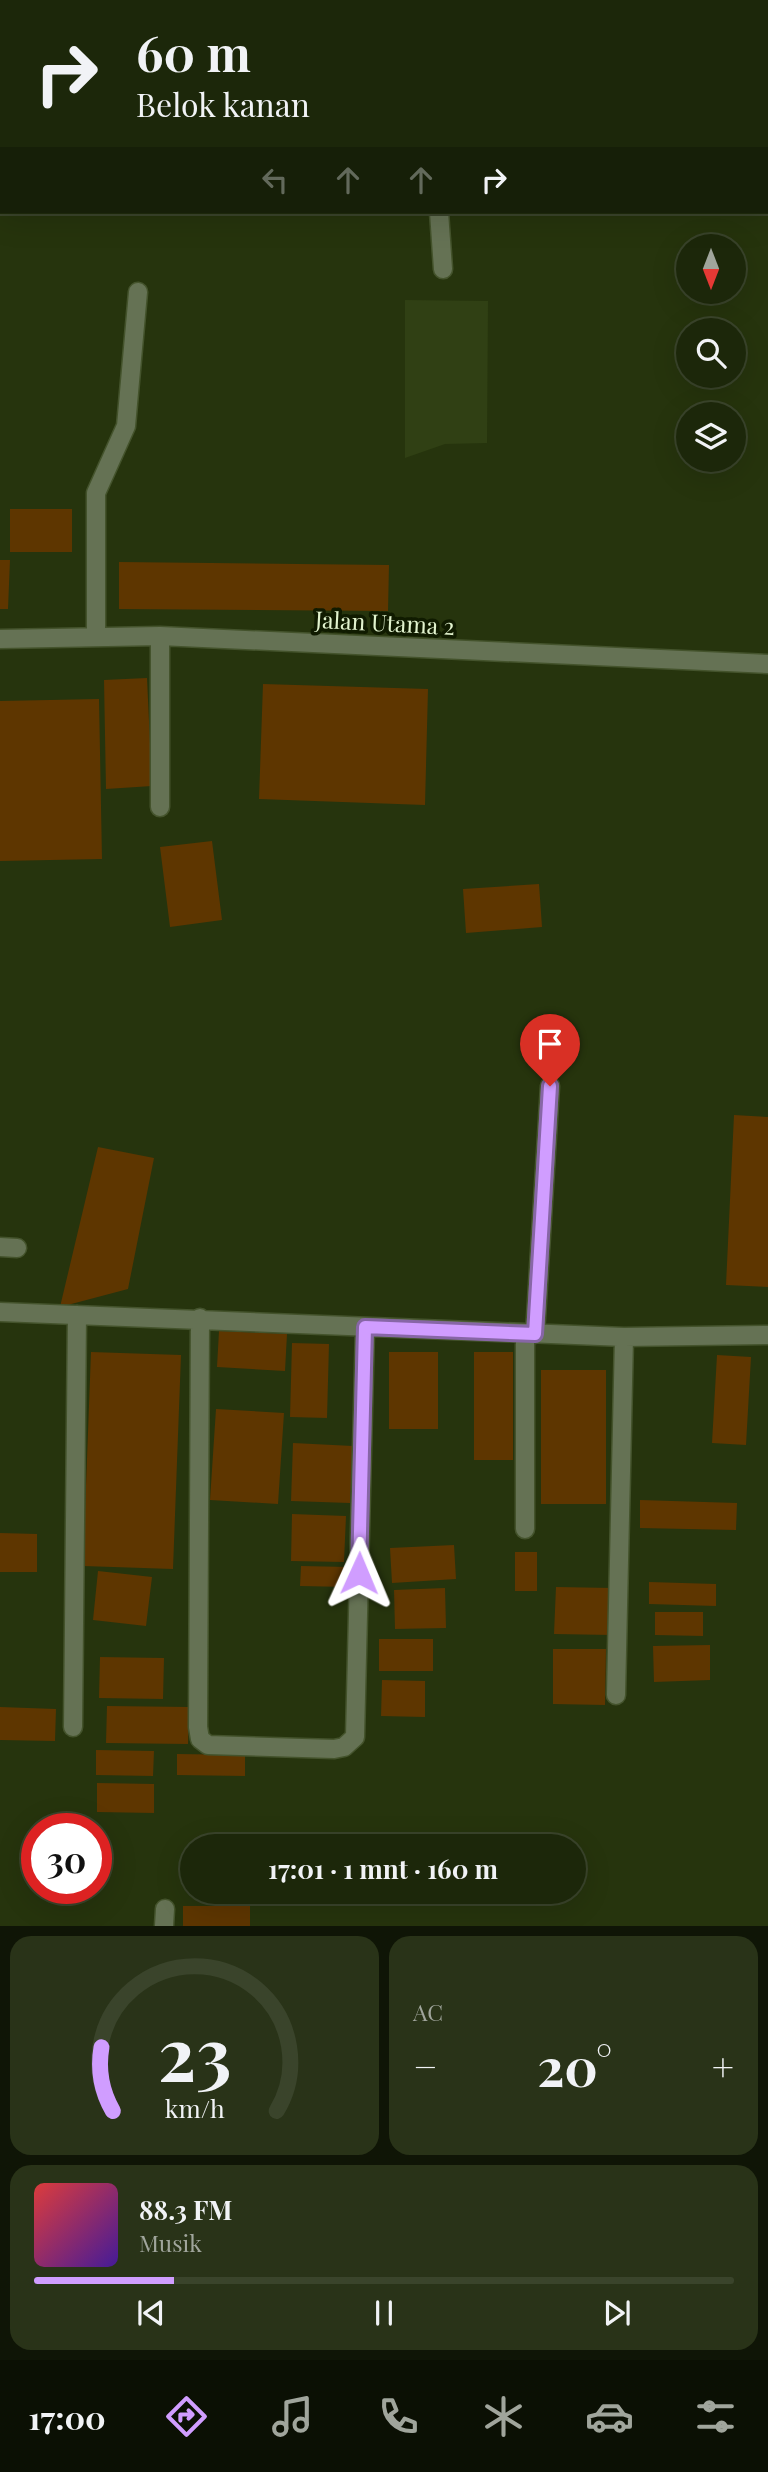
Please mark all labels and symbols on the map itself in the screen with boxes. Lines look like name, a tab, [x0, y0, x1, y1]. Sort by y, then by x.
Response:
north arrow	[676, 234, 746, 304]
street label: Jalan Utama 2	[313, 603, 456, 641]
pin	[520, 1014, 580, 1086]
position arrow	[322, 1536, 396, 1610]
speed limit sign: 30	[21, 1813, 112, 1904]

